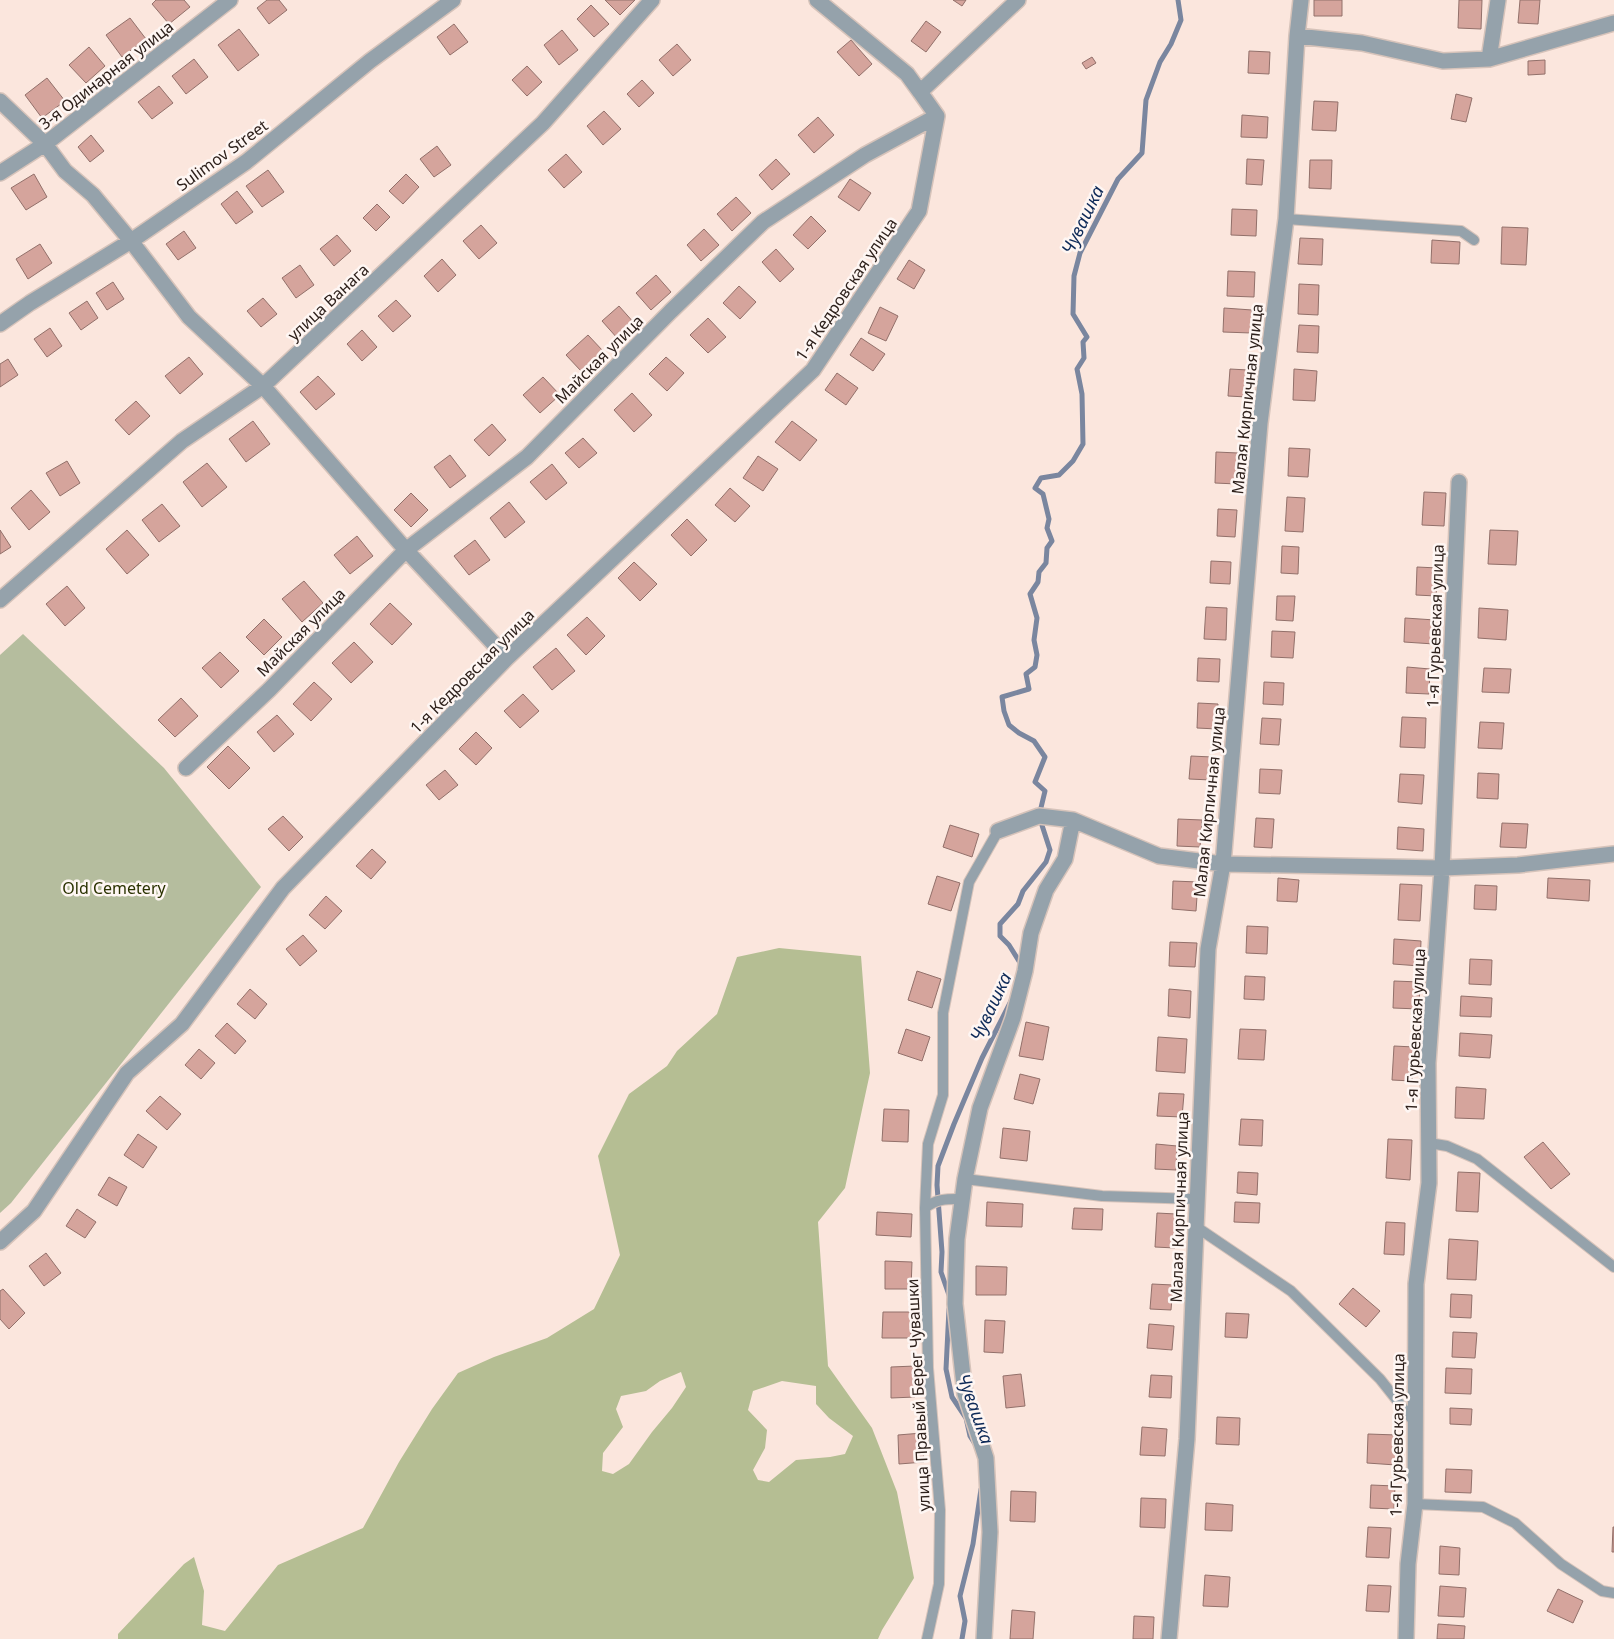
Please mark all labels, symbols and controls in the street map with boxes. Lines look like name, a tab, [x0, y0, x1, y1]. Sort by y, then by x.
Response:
street label: 3-я Одинарная улица	[34, 15, 178, 135]
street label: Sulimov Street	[172, 114, 272, 196]
water label: Чувашка	[1055, 181, 1109, 258]
street label: 1-я Кедровская улица	[790, 213, 902, 365]
street label: улица Ванага	[283, 259, 373, 345]
street label: Малая Кирпичная улица	[1226, 303, 1268, 495]
street label: Майская улица	[550, 310, 648, 408]
street label: 1-я Гурьевская улица	[1421, 544, 1449, 708]
street label: Майская улица	[252, 583, 350, 681]
street label: 1-я Кедровская улица	[405, 604, 539, 738]
street label: Малая Кирпичная улица	[1188, 706, 1230, 898]
park label: Old Cemetery	[62, 877, 166, 899]
street label: 1-я Гурьевская улица	[1400, 948, 1430, 1112]
water label: Чувашка	[964, 968, 1016, 1045]
street label: Малая Кирпичная улица	[1165, 1111, 1193, 1303]
street label: улица Правый Берег Чувашки	[901, 1278, 935, 1512]
street label: 1-я Гурьевская улица	[1385, 1353, 1409, 1517]
water label: Чувашка	[952, 1370, 1000, 1447]

